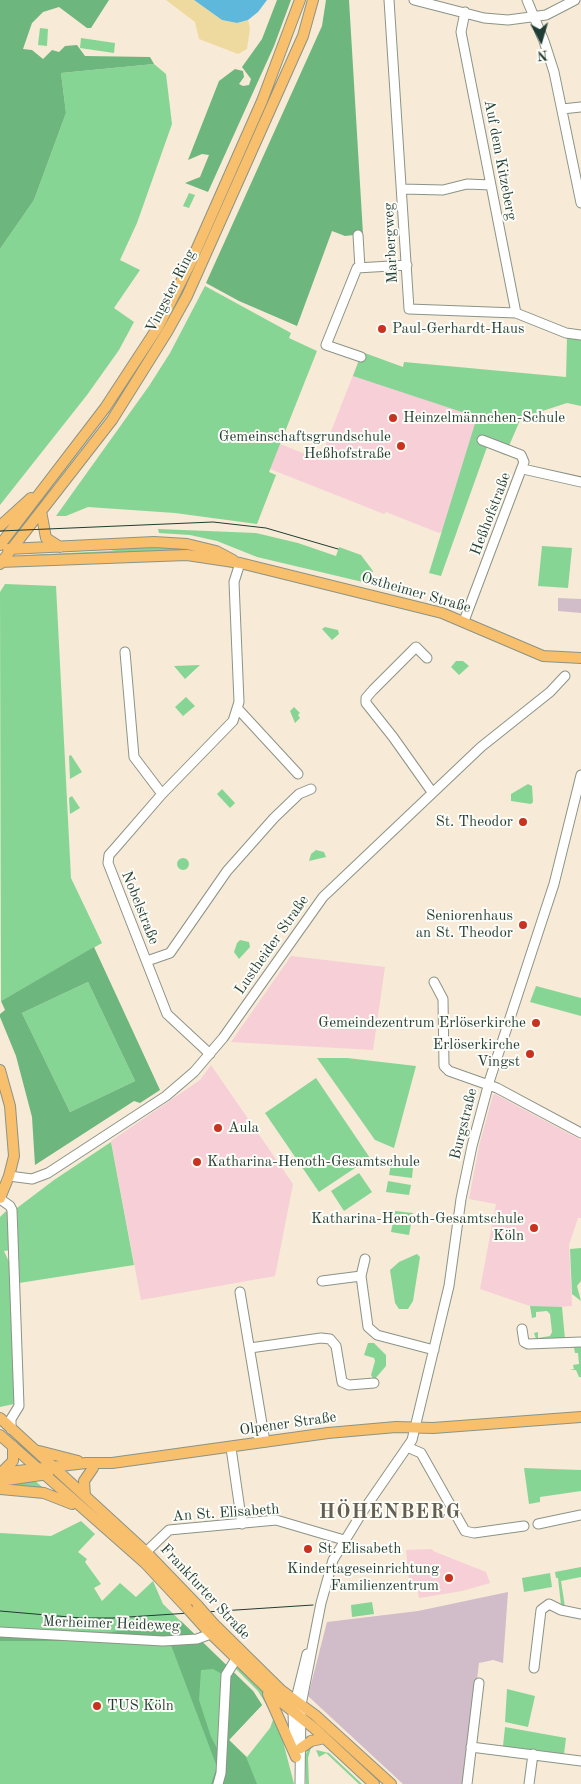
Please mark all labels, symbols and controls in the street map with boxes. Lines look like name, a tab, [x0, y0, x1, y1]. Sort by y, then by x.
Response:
north arrow	[516, 15, 566, 65]
text: N	[537, 47, 549, 62]
street label: Auf dem Kitzeberg	[479, 98, 521, 222]
street label: Marbergweg	[380, 202, 402, 284]
street label: Vingster Ring	[142, 246, 200, 336]
place label: Paul-Gerhardt-Haus	[392, 320, 525, 338]
marker: Paul-Gerhardt-Haus	[376, 323, 388, 335]
place label: Heinzelmännchen-Schule	[403, 409, 565, 427]
marker: Heinzelmännchen-Schule	[387, 412, 399, 424]
place label: Gemeinschaftsgrundschule Heßhofstraße	[219, 428, 391, 463]
marker: Gemeinschaftsgrundschule Heßhofstraße	[395, 440, 407, 452]
street label: Heßhofstraße	[467, 470, 515, 558]
street label: Ostheimer Straße	[359, 569, 473, 617]
place label: St. Theodor	[435, 813, 513, 831]
marker: St. Theodor	[517, 816, 529, 828]
street label: Nobelstraße	[117, 869, 163, 947]
street label: Lustheider Straße	[231, 892, 313, 998]
place label: Seniorenhaus an St. Theodor	[416, 907, 513, 942]
marker: Seniorenhaus an St. Theodor	[517, 919, 529, 931]
place label: Gemeindezentrum Erlöserkirche	[318, 1014, 526, 1032]
marker: Gemeindezentrum Erlöserkirche	[530, 1017, 542, 1029]
place label: Erlöserkirche Vingst	[433, 1036, 520, 1071]
marker: Erlöserkirche Vingst	[524, 1048, 536, 1060]
street label: Burgstraße	[446, 1087, 482, 1161]
place label: Aula	[228, 1119, 259, 1137]
marker: Aula	[212, 1122, 224, 1134]
place label: Katharina-Henoth-Gesamtschule	[207, 1153, 420, 1171]
marker: Katharina-Henoth-Gesamtschule	[191, 1156, 203, 1168]
place label: Katharina-Henoth-Gesamtschule Köln	[311, 1210, 524, 1245]
marker: Katharina-Henoth-Gesamtschule Köln	[528, 1222, 540, 1234]
street label: Olpener Straße	[238, 1408, 338, 1440]
street label: An St. Elisabeth	[172, 1500, 280, 1526]
district label: HÖHENBERG	[318, 1501, 462, 1525]
street label: Frankfurter Straße	[156, 1540, 254, 1644]
place label: St. Elisabeth	[318, 1540, 401, 1558]
marker: St. Elisabeth	[302, 1543, 314, 1555]
place label: Kindertageseinrichtung Familienzentrum	[287, 1560, 439, 1595]
marker: Kindertageseinrichtung Familienzentrum	[443, 1572, 455, 1584]
street label: Merheimer Heideweg	[42, 1613, 180, 1635]
place label: TUS Köln	[107, 1697, 174, 1715]
marker: TUS Köln	[91, 1700, 103, 1712]

